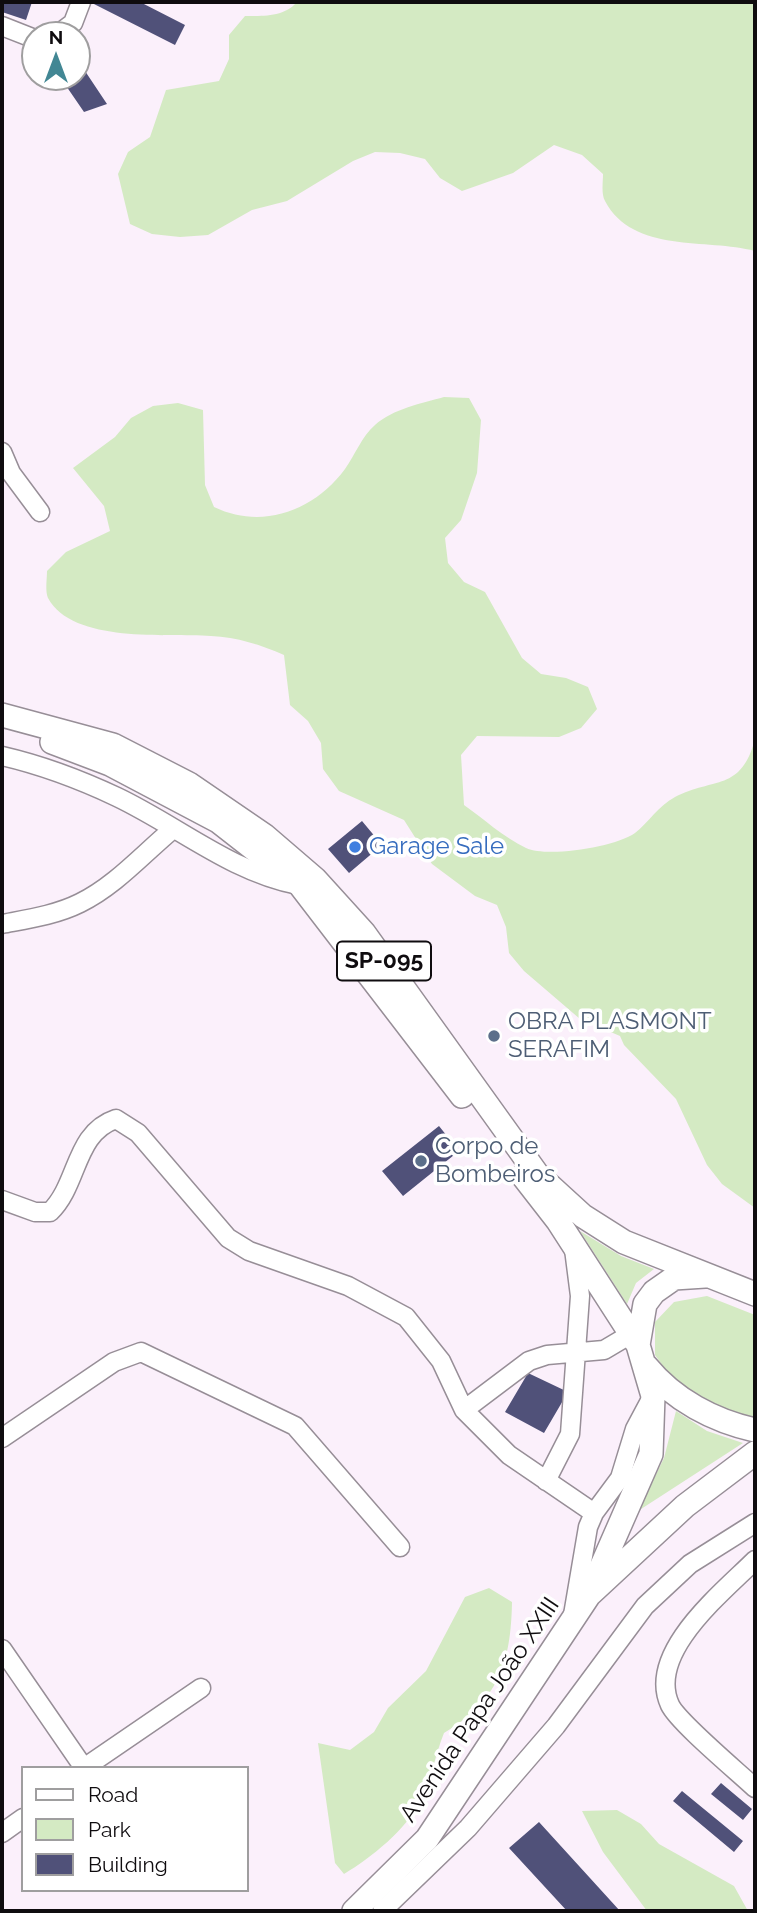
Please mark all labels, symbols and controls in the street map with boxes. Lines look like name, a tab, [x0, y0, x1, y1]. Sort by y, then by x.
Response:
north arrow	[21, 21, 91, 91]
text: N	[49, 26, 63, 48]
place label: Garage Sale	[369, 833, 504, 861]
marker: Garage Sale	[347, 839, 363, 855]
road number: SP-095	[337, 942, 431, 980]
place label: OBRA PLASMONT SERAFIM	[508, 1008, 712, 1064]
marker: OBRA PLASMONT SERAFIM	[486, 1028, 502, 1044]
place label: Corpo de Bombeiros	[435, 1133, 555, 1189]
marker: Corpo de Bombeiros	[413, 1153, 429, 1169]
street label: Avenida Papa João XXIII	[394, 1592, 566, 1828]
legend	[21, 1766, 248, 1892]
text: Road	[88, 1782, 138, 1807]
text: Park	[88, 1817, 131, 1842]
text: Building	[88, 1852, 168, 1877]

